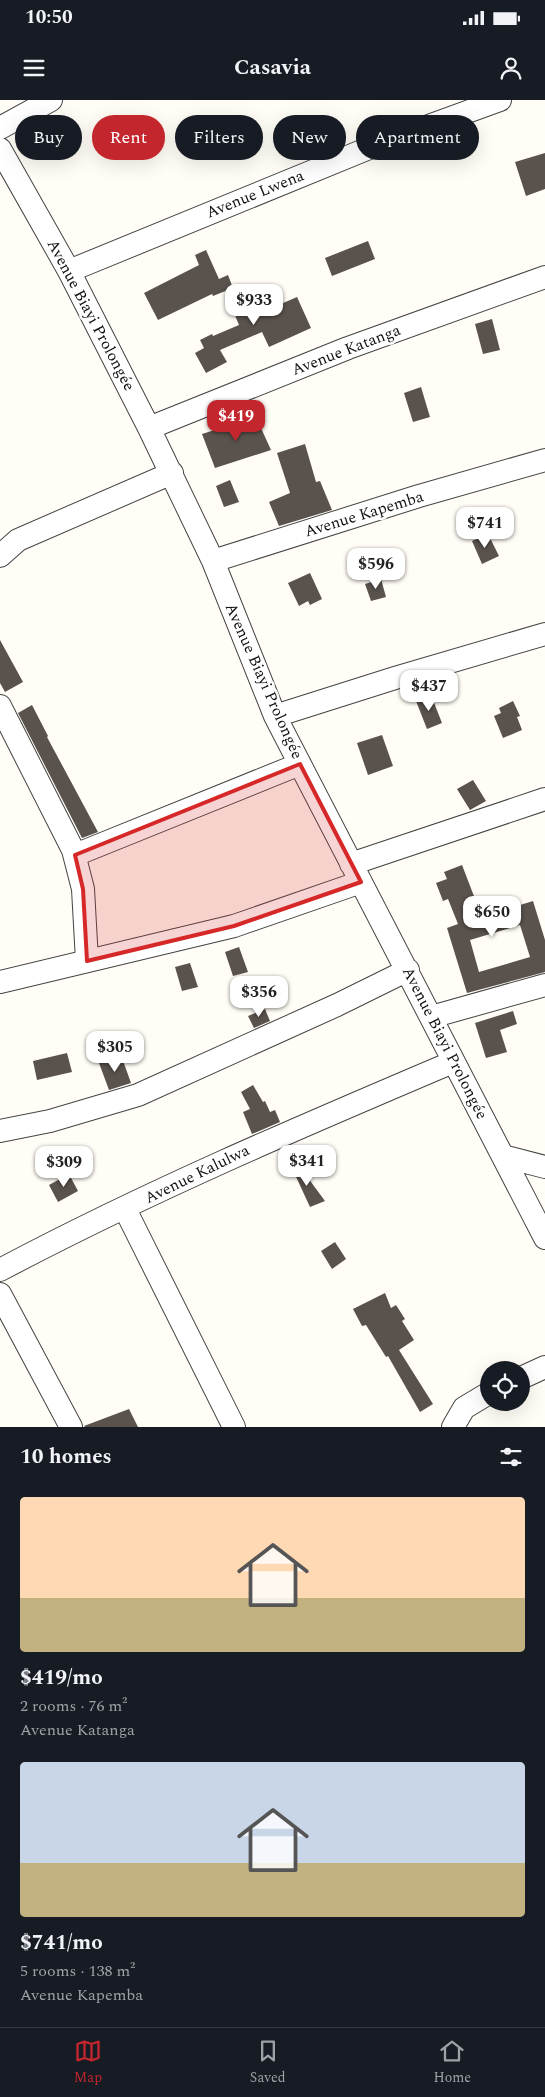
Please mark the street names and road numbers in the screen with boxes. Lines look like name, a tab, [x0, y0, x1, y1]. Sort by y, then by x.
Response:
street label: Avenue Lwena	[202, 163, 308, 225]
street label: Avenue Biayi Prolongée	[41, 235, 141, 395]
street label: Avenue Katanga	[288, 318, 404, 382]
street label: Avenue Kapemba	[302, 484, 427, 543]
street label: Avenue Biayi Prolongée	[219, 599, 309, 763]
street label: Avenue Biayi Prolongée	[396, 962, 494, 1124]
street label: Avenue Kalulwa	[141, 1138, 254, 1210]

